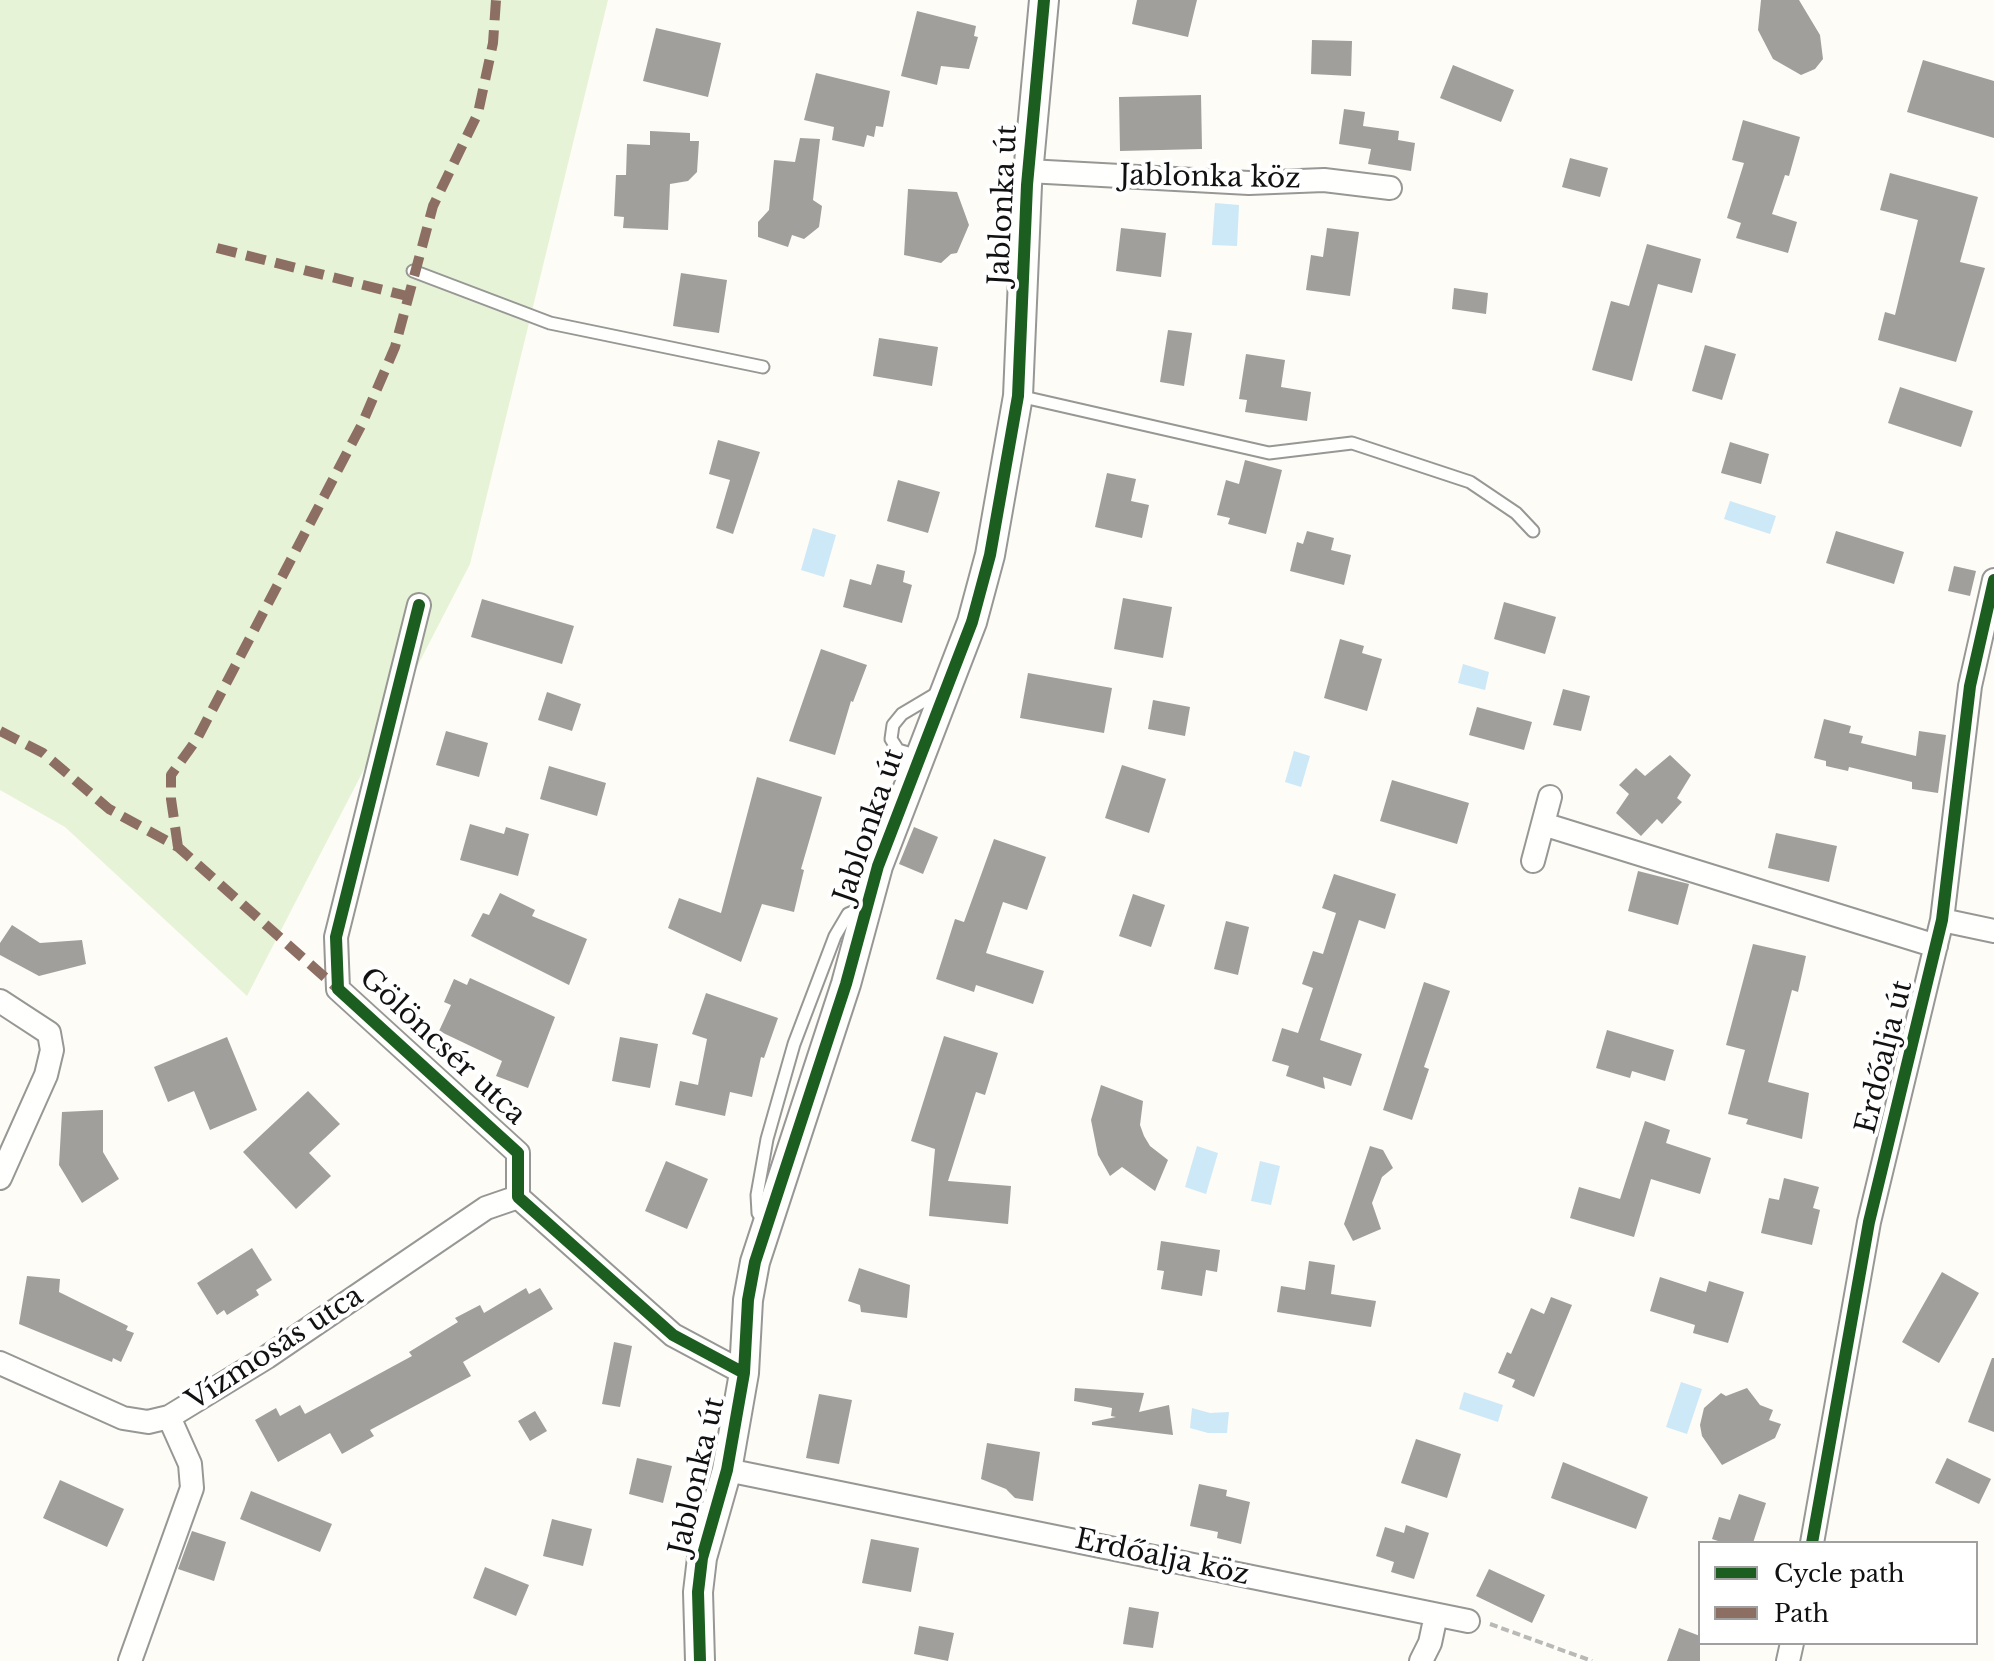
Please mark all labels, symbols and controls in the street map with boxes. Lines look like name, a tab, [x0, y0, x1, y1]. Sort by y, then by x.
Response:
street label: Jablonka út	[983, 124, 1025, 286]
street label: Jablonka köz	[1119, 160, 1301, 196]
street label: Jablonka út	[828, 745, 912, 907]
street label: Gölöncsér utca	[352, 962, 532, 1132]
street label: Erdőalja út	[1850, 977, 1920, 1137]
street label: Vízmosás utca	[181, 1279, 369, 1419]
street label: Jablonka út	[664, 1394, 732, 1558]
street label: Erdőalja köz	[1072, 1523, 1252, 1593]
legend	[1698, 1541, 1978, 1645]
text: Cycle path	[1774, 1559, 1905, 1588]
text: Path	[1774, 1599, 1829, 1628]

